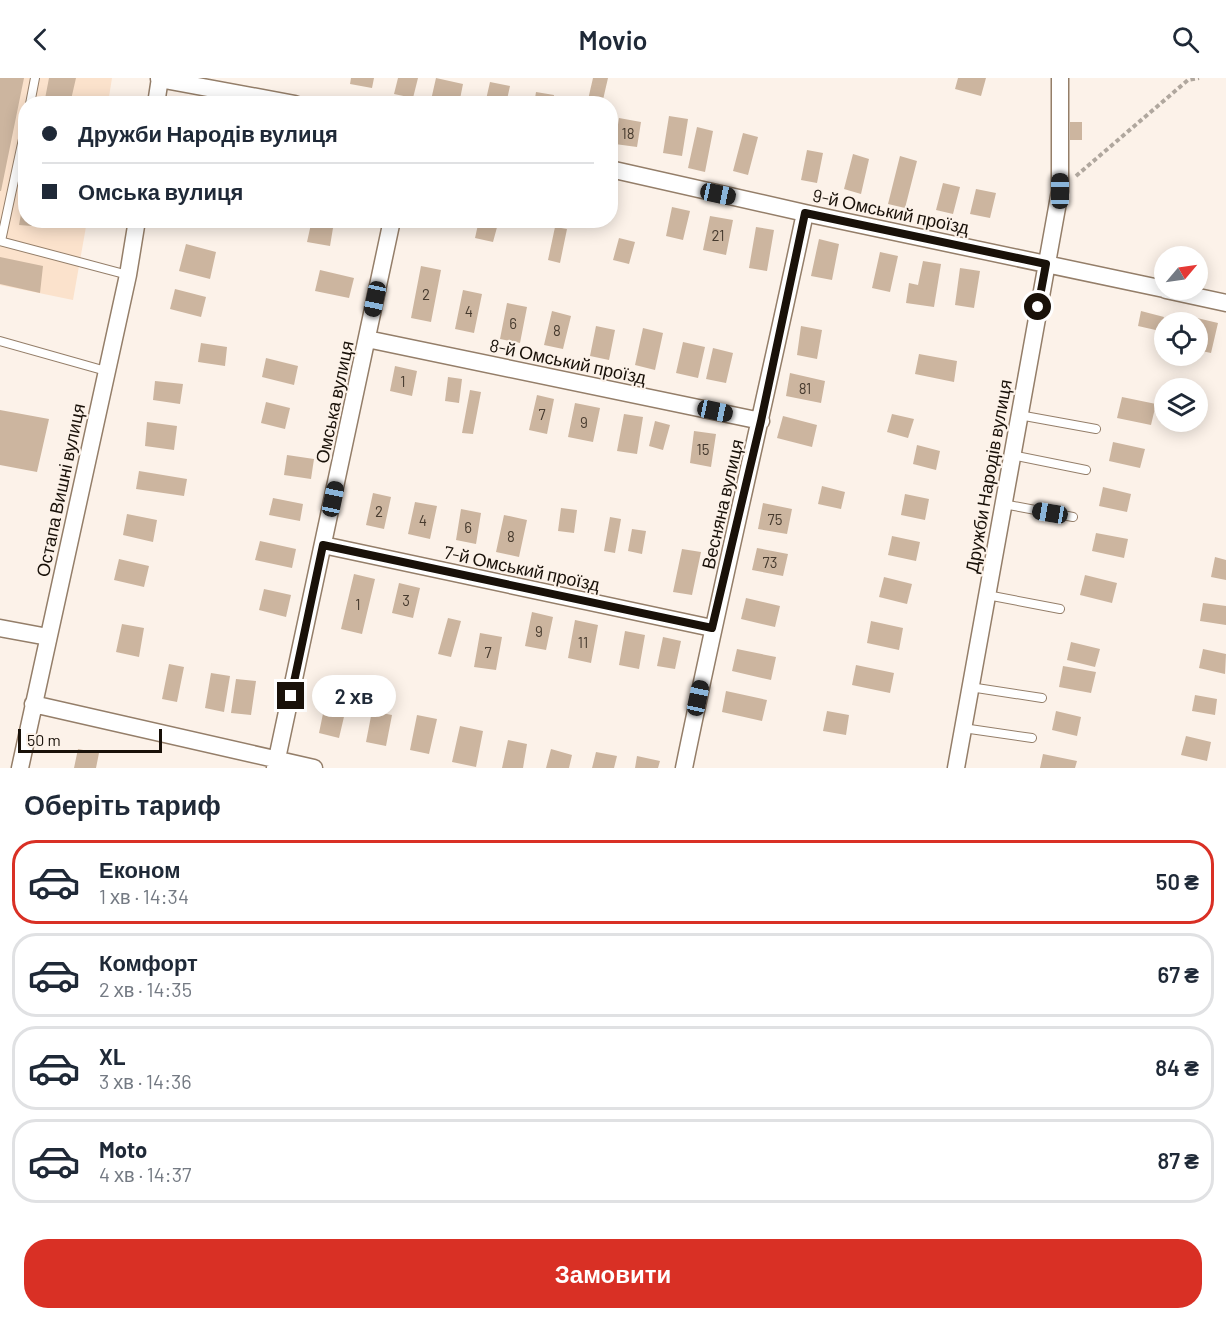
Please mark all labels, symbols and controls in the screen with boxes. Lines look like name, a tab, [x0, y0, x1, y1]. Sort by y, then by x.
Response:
icon: back	[24, 23, 57, 56]
text: Movio	[578, 23, 648, 55]
icon: search	[1169, 23, 1202, 56]
text: Дружби Народів вулиця	[78, 120, 338, 146]
house number: 18	[621, 124, 635, 142]
car	[1051, 173, 1069, 209]
text: Омська вулиця	[78, 178, 243, 204]
car	[699, 181, 737, 207]
street label: 9-й Омський проїзд	[811, 184, 972, 238]
house number: 21	[711, 226, 725, 244]
north arrow	[1154, 246, 1208, 300]
map controls	[1154, 246, 1208, 432]
car	[362, 280, 388, 318]
house number: 2	[422, 285, 430, 303]
route start	[1024, 293, 1051, 320]
house number: 4	[465, 302, 473, 320]
button: locate	[1154, 312, 1208, 366]
house number: 6	[509, 314, 517, 332]
house number: 8	[553, 321, 561, 339]
street label: 8-й Омський проїзд	[488, 334, 649, 388]
street label: Омська вулиця	[310, 339, 358, 465]
house number: 1	[400, 372, 406, 390]
street label: Дружби Народів вулиця	[960, 378, 1016, 574]
button: layers	[1154, 378, 1208, 432]
house number: 81	[799, 379, 811, 397]
car	[696, 398, 734, 424]
street label: Остапа Вишні вулиця	[31, 401, 89, 579]
house number: 7	[538, 405, 546, 423]
house number: 9	[580, 413, 588, 431]
street label: Весняна вулиця	[696, 437, 748, 571]
house number: 15	[697, 440, 709, 458]
car	[320, 480, 346, 518]
car	[1031, 501, 1069, 525]
house number: 2	[375, 502, 383, 520]
house number: 75	[768, 510, 782, 528]
house number: 4	[419, 511, 427, 529]
house number: 6	[464, 518, 472, 536]
house number: 8	[507, 527, 515, 545]
street label: 7-й Омський проїзд	[442, 541, 602, 595]
house number: 73	[763, 553, 777, 571]
house number: 3	[402, 591, 410, 609]
house number: 1	[355, 595, 361, 613]
house number: 9	[535, 622, 543, 640]
house number: 11	[578, 633, 588, 651]
house number: 7	[484, 643, 492, 661]
callout: 2 хв	[312, 675, 396, 717]
car	[685, 679, 711, 717]
route end	[277, 682, 304, 709]
text: 2 хв	[335, 684, 373, 708]
scale bar	[18, 726, 162, 754]
text: 50 m	[27, 730, 61, 749]
text: Оберіть тариф	[24, 788, 221, 820]
icon: car	[27, 855, 81, 909]
text: Економ	[99, 856, 181, 882]
text: 50 ₴	[1156, 868, 1199, 894]
text: 1 хв · 14:34	[99, 884, 189, 908]
icon: car	[27, 948, 81, 1002]
text: Комфорт	[99, 949, 198, 975]
text: 67 ₴	[1158, 961, 1199, 987]
text: 2 хв · 14:35	[99, 977, 192, 1001]
icon: car	[27, 1041, 81, 1095]
text: XL	[99, 1043, 125, 1069]
text: 84 ₴	[1155, 1054, 1199, 1080]
text: 3 хв · 14:36	[99, 1069, 192, 1093]
icon: car	[27, 1134, 81, 1188]
text: Moto	[99, 1136, 147, 1162]
text: 87 ₴	[1157, 1147, 1199, 1173]
text: 4 хв · 14:37	[99, 1162, 191, 1186]
button: Замовити	[24, 1239, 1202, 1308]

